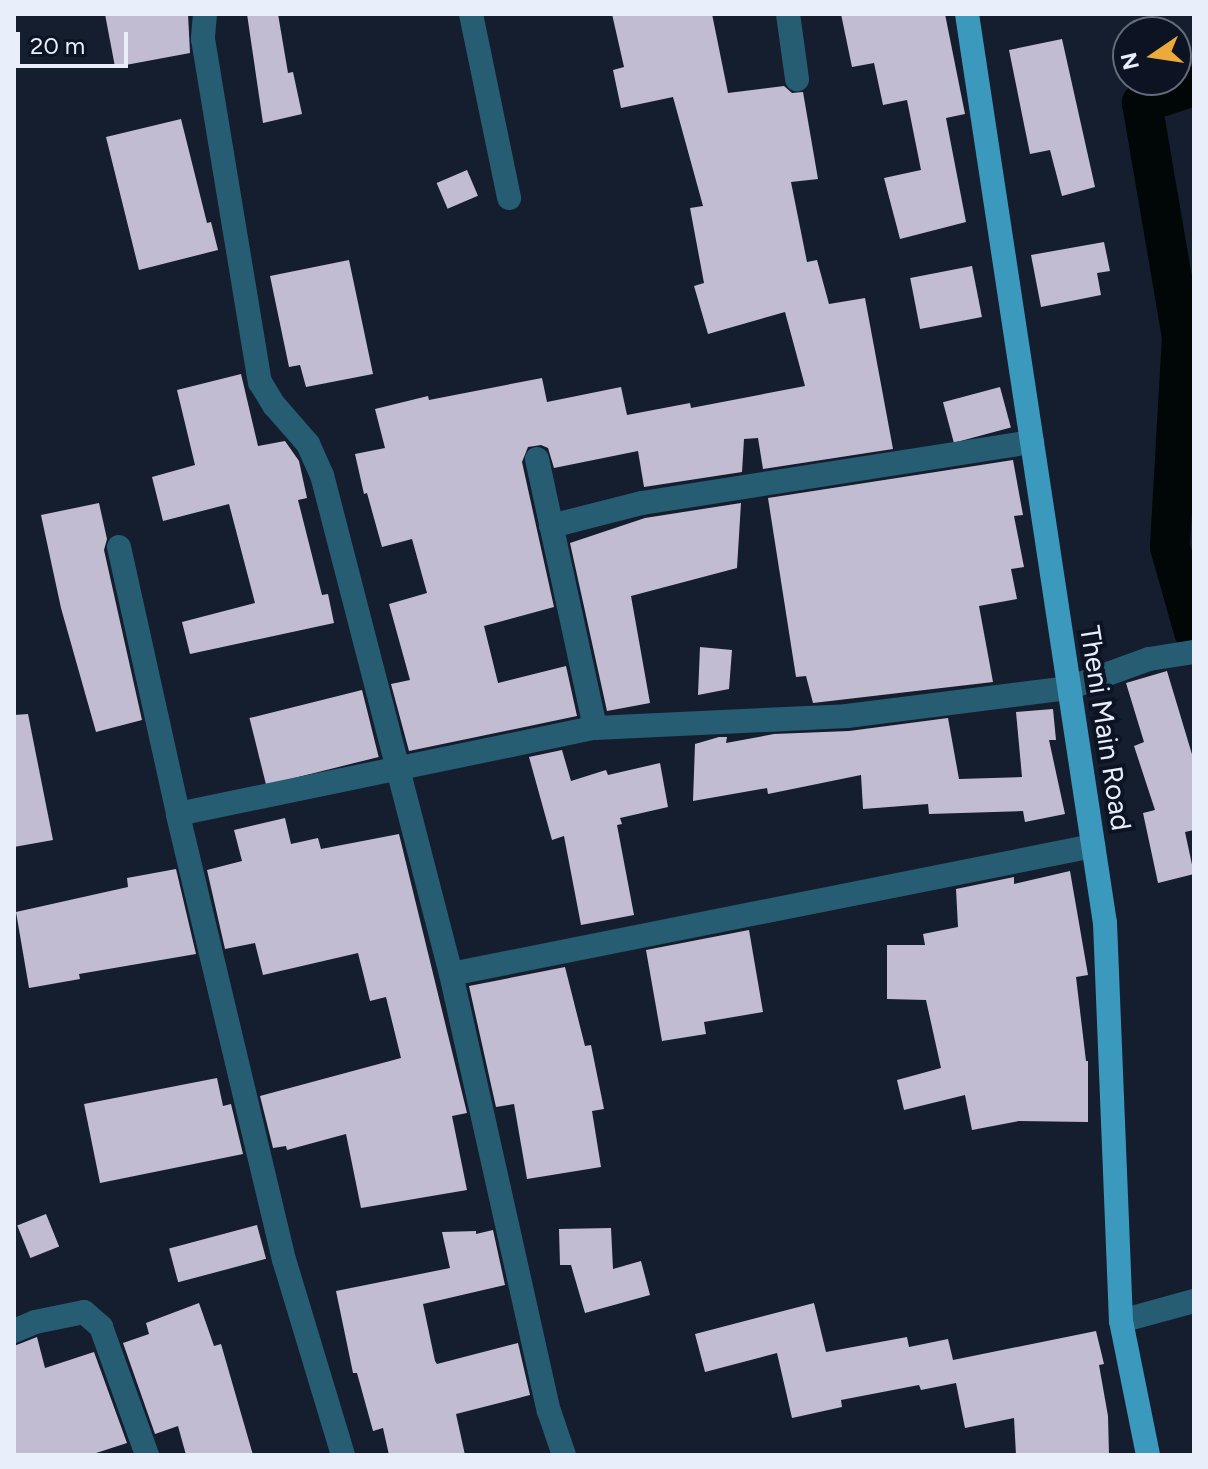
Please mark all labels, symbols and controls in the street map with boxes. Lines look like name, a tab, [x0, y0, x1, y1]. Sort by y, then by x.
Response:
scale bar	[20, 16, 132, 66]
north arrow	[1112, 16, 1192, 96]
text: 20 m	[30, 31, 85, 60]
text: N	[1115, 50, 1145, 72]
street label: Theni Main Road	[1073, 623, 1139, 833]

